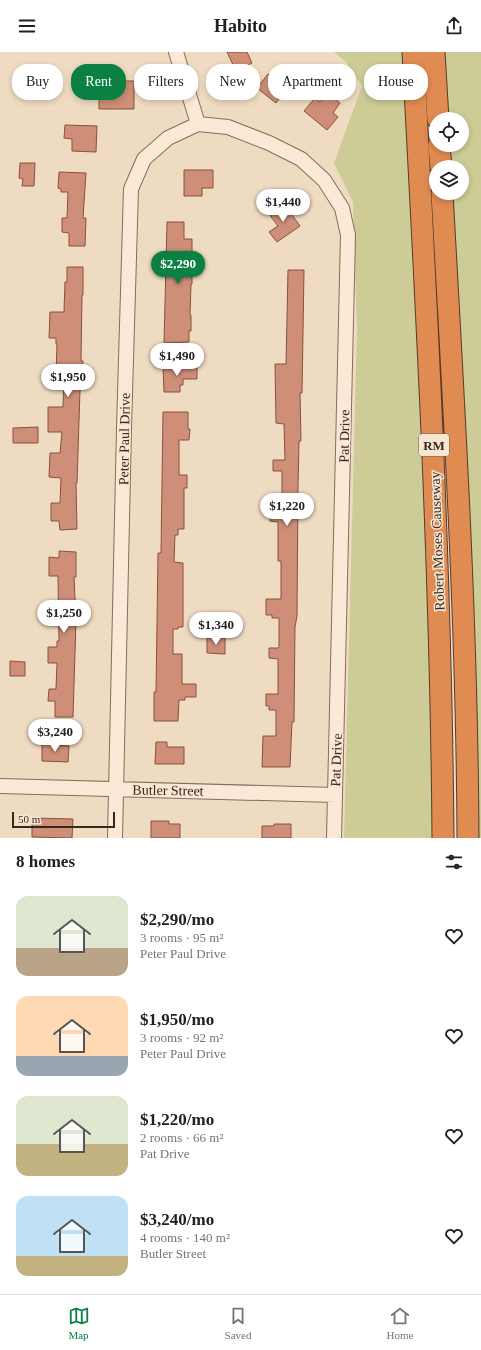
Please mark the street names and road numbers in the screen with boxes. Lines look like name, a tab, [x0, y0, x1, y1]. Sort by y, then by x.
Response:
street label: Peter Paul Drive	[116, 393, 133, 485]
street label: Pat Drive	[337, 409, 352, 463]
road number: RM	[419, 434, 449, 456]
street label: Robert Moses Causeway	[428, 471, 447, 611]
street label: Pat Drive	[328, 733, 345, 787]
street label: Butler Street	[132, 782, 204, 799]

